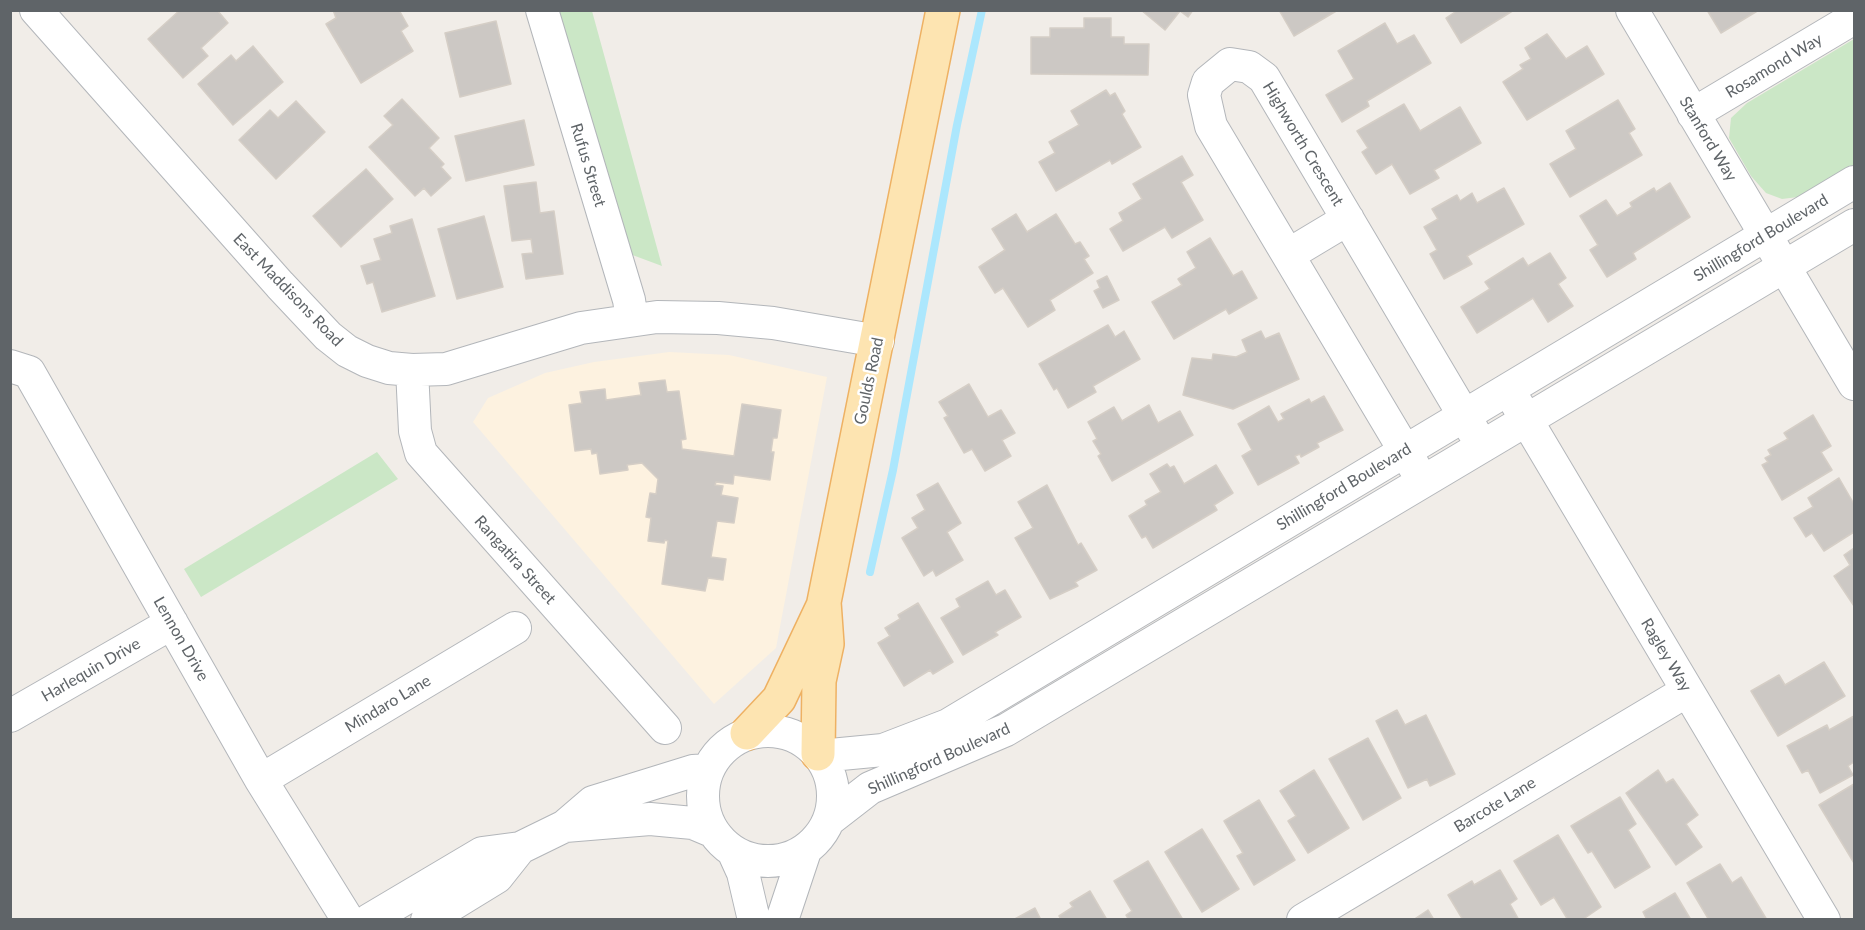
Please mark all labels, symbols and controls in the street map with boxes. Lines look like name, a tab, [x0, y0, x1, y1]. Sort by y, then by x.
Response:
street label: Rosamond Way	[1722, 30, 1826, 102]
street label: Highworth Crescent	[1258, 79, 1348, 209]
street label: Stanford Way	[1675, 93, 1741, 185]
street label: Rufus Street	[566, 121, 610, 209]
street label: Shillingford Boulevard	[1690, 190, 1832, 286]
street label: East Maddisons Road	[229, 230, 347, 350]
street label: Goulds Road	[850, 336, 888, 426]
street label: Shillingford Boulevard	[1273, 439, 1415, 535]
street label: Rangatira Street	[470, 512, 560, 608]
street label: Lennon Drive	[149, 593, 213, 685]
street label: Ragley Way	[1637, 615, 1695, 695]
street label: Harlequin Drive	[38, 634, 144, 706]
street label: Mindaro Lane	[342, 671, 434, 737]
street label: Shillingford Boulevard	[865, 719, 1013, 799]
street label: Barcote Lane	[1451, 773, 1539, 837]

